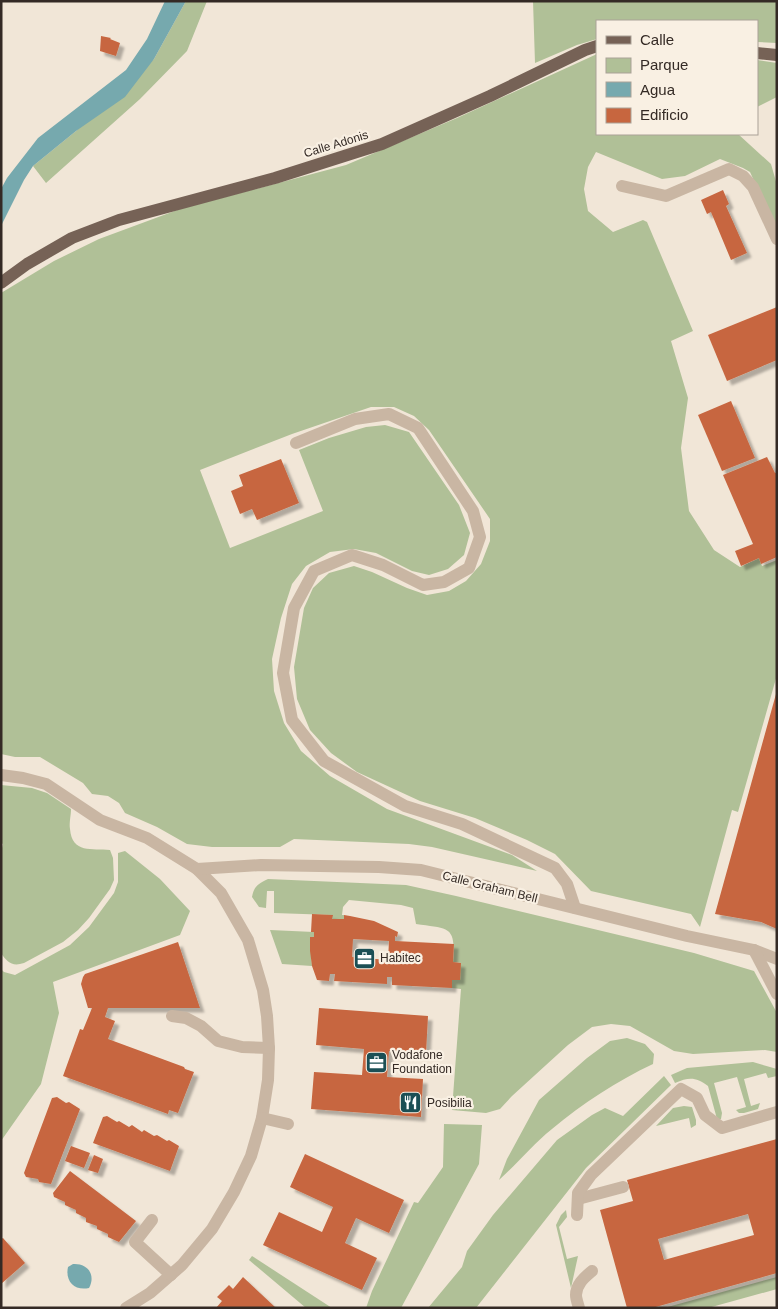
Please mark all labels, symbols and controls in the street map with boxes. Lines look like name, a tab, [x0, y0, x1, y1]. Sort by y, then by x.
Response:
legend	[596, 20, 758, 135]
text: Calle	[640, 31, 674, 48]
text: Parque	[640, 56, 688, 73]
text: Agua	[640, 81, 676, 98]
text: Edificio	[640, 106, 688, 123]
street label: Calle Adonis	[302, 128, 370, 160]
street label: Calle Graham Bell	[441, 868, 539, 906]
office icon: Habitec	[352, 946, 376, 970]
place label: Habitec	[380, 951, 421, 965]
place label: Vodafone Foundation	[392, 1048, 452, 1076]
office icon: Vodafone Foundation	[364, 1050, 388, 1074]
restaurant icon: Posibilia	[399, 1091, 423, 1115]
place label: Posibilia	[427, 1096, 472, 1110]

